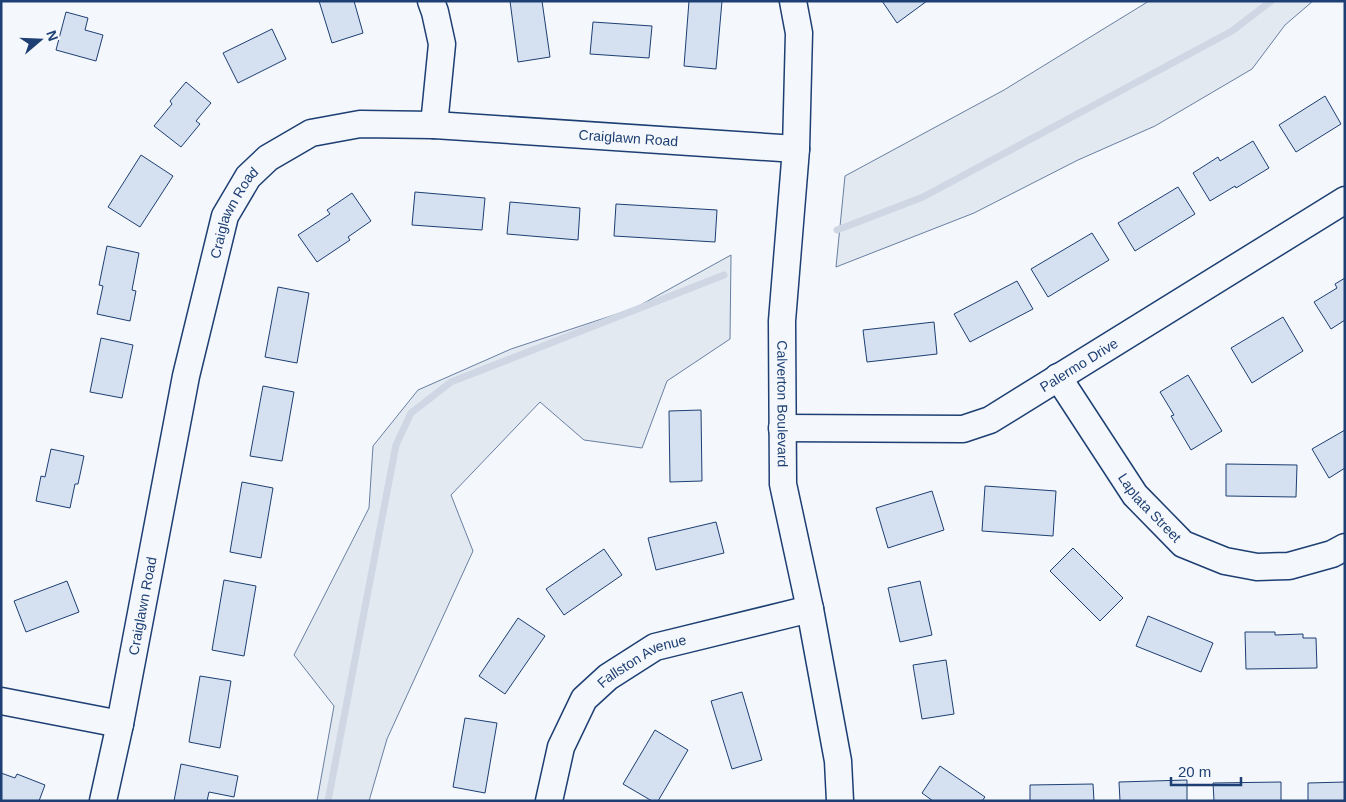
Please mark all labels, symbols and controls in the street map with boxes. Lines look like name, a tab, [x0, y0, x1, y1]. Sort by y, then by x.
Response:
north arrow	[15, 15, 65, 65]
text: N	[43, 28, 62, 43]
street label: Craiglawn Road	[578, 127, 679, 149]
street label: Craiglawn Road	[207, 164, 261, 260]
street label: Palermo Drive	[1037, 335, 1121, 395]
street label: Calverton Boulevard	[774, 340, 791, 467]
street label: Laplata Street	[1115, 470, 1185, 545]
street label: Craiglawn Road	[125, 555, 160, 656]
street label: Fallston Avenue	[594, 632, 688, 691]
scale bar	[1171, 754, 1241, 786]
text: 20 m	[1178, 763, 1211, 780]

